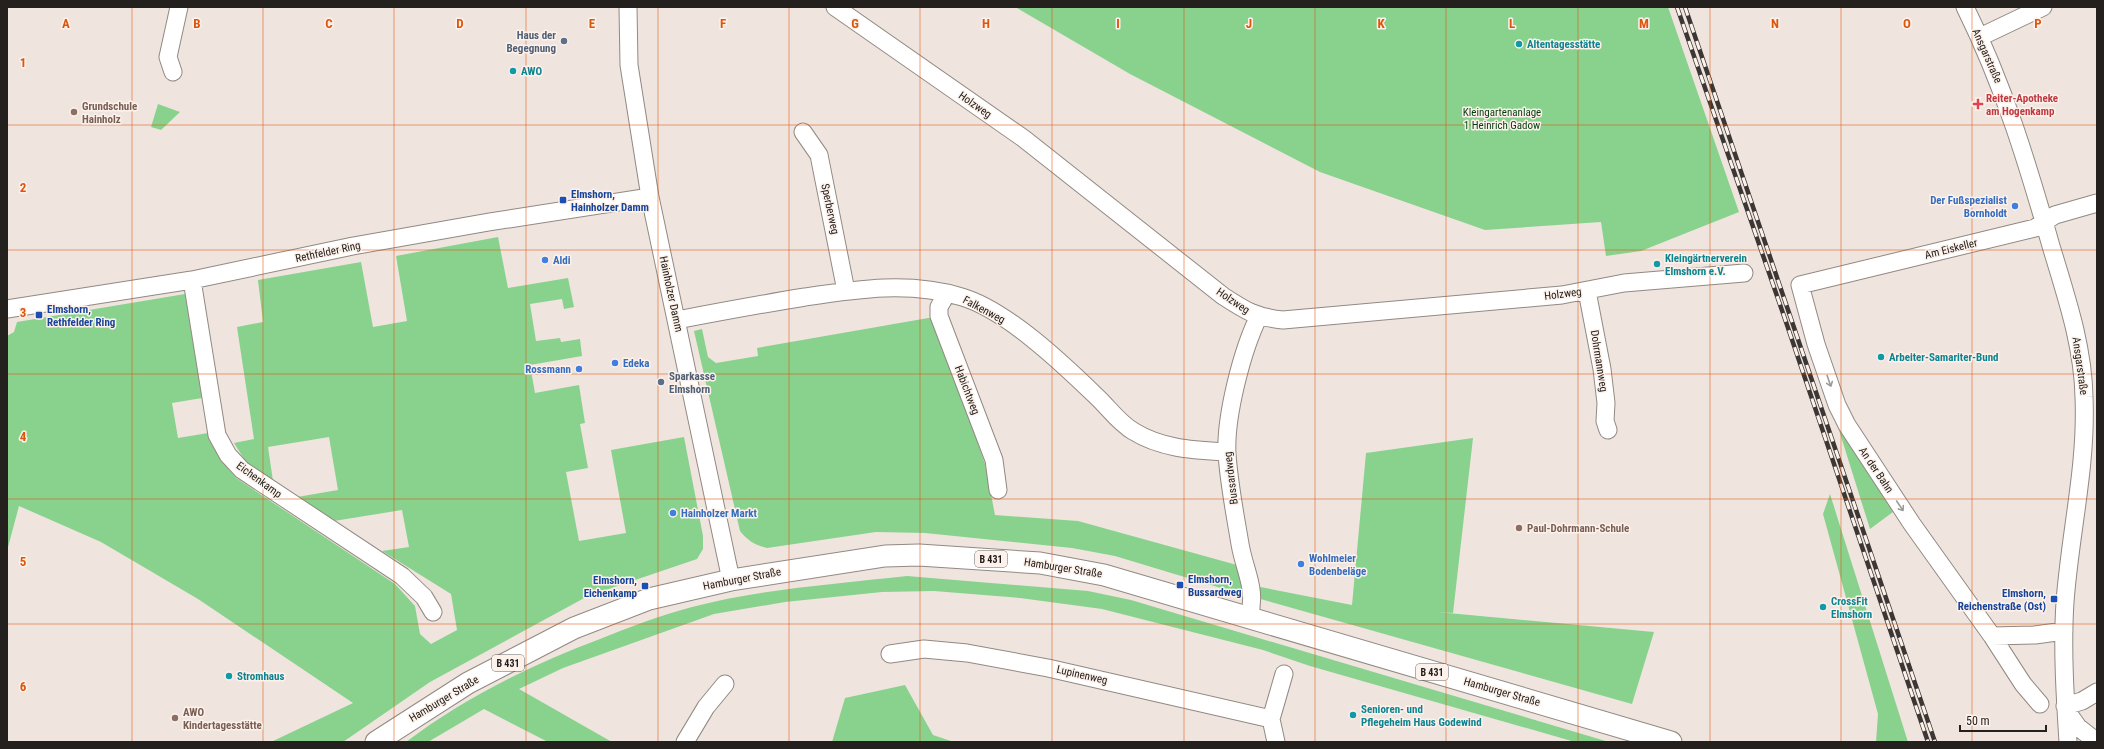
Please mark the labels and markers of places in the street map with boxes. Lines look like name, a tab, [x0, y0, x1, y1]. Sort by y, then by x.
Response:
place label: Haus der Begegnung	[506, 29, 556, 55]
marker: Haus der Begegnung	[559, 36, 569, 46]
place label: Altentagesstätte	[1527, 38, 1600, 51]
marker: Altentagesstätte	[1514, 39, 1524, 49]
place label: AWO	[521, 65, 543, 78]
marker: AWO	[508, 66, 518, 76]
place label: Reiter-Apotheke am Hogenkamp	[1986, 92, 2058, 118]
marker: Reiter-Apotheke am Hogenkamp	[1973, 99, 1983, 109]
place label: Grundschule Hainholz	[82, 100, 137, 126]
marker: Grundschule Hainholz	[69, 107, 79, 117]
place label: Elmshorn, Hainholzer Damm	[571, 188, 649, 214]
place label: Der Fußspezialist Bornholdt	[1930, 194, 2008, 220]
marker: Elmshorn, Hainholzer Damm	[558, 195, 568, 205]
marker: Der Fußspezialist Bornholdt	[2010, 201, 2020, 211]
place label: Kleingärtnerverein Elmshorn e.V.	[1665, 252, 1747, 278]
place label: Aldi	[553, 254, 571, 267]
marker: Aldi	[540, 255, 550, 265]
marker: Kleingärtnerverein Elmshorn e.V.	[1652, 259, 1662, 269]
place label: Elmshorn, Rethfelder Ring	[47, 303, 115, 329]
marker: Elmshorn, Rethfelder Ring	[34, 310, 44, 320]
place label: Arbeiter-Samariter-Bund	[1889, 351, 1999, 364]
marker: Arbeiter-Samariter-Bund	[1876, 352, 1886, 362]
place label: Edeka	[623, 357, 649, 370]
marker: Edeka	[610, 358, 620, 368]
place label: Rossmann	[525, 363, 571, 376]
marker: Rossmann	[574, 364, 584, 374]
place label: Sparkasse Elmshorn	[669, 370, 715, 396]
marker: Sparkasse Elmshorn	[656, 377, 666, 387]
place label: Hainholzer Markt	[681, 507, 758, 520]
marker: Hainholzer Markt	[668, 508, 678, 518]
place label: Paul-Dohrmann-Schule	[1527, 522, 1629, 535]
marker: Paul-Dohrmann-Schule	[1514, 523, 1524, 533]
place label: Wohlmeier Bodenbeläge	[1309, 552, 1366, 578]
marker: Wohlmeier Bodenbeläge	[1296, 559, 1306, 569]
place label: Elmshorn, Bussardweg	[1188, 573, 1242, 599]
place label: Elmshorn, Eichenkamp	[584, 574, 638, 600]
marker: Elmshorn, Bussardweg	[1175, 580, 1185, 590]
marker: Elmshorn, Eichenkamp	[640, 581, 650, 591]
place label: Elmshorn, Reichenstraße (Ost)	[1958, 587, 2046, 613]
marker: Elmshorn, Reichenstraße (Ost)	[2049, 594, 2059, 604]
place label: CrossFit Elmshorn	[1831, 595, 1872, 621]
marker: CrossFit Elmshorn	[1818, 602, 1828, 612]
place label: Stromhaus	[237, 670, 284, 683]
marker: Stromhaus	[224, 671, 234, 681]
place label: Senioren- und Pflegeheim Haus Godewind	[1361, 703, 1482, 729]
place label: AWO Kindertagesstätte	[183, 706, 262, 732]
marker: Senioren- und Pflegeheim Haus Godewind	[1348, 710, 1358, 720]
marker: AWO Kindertagesstätte	[170, 713, 180, 723]

